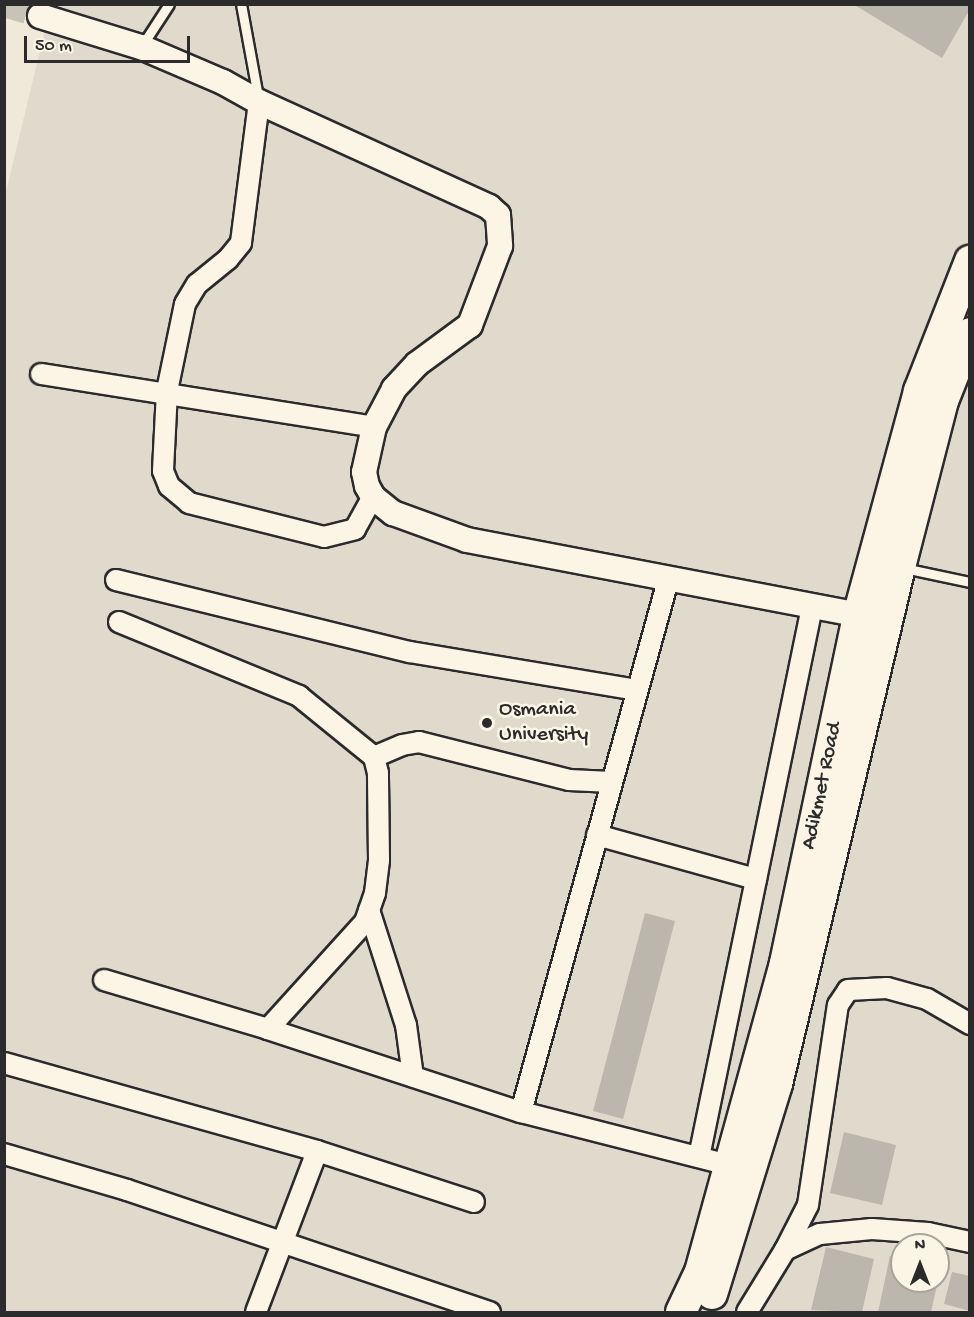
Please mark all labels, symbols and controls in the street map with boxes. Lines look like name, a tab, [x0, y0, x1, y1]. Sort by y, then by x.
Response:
scale bar	[27, 24, 194, 62]
text: 50 m	[35, 36, 72, 57]
place label: Osmania University	[499, 697, 588, 748]
marker: Osmania University	[480, 716, 494, 730]
street label: Adikmet Road	[797, 720, 849, 852]
north arrow	[890, 1233, 950, 1293]
text: N	[915, 1237, 925, 1256]

